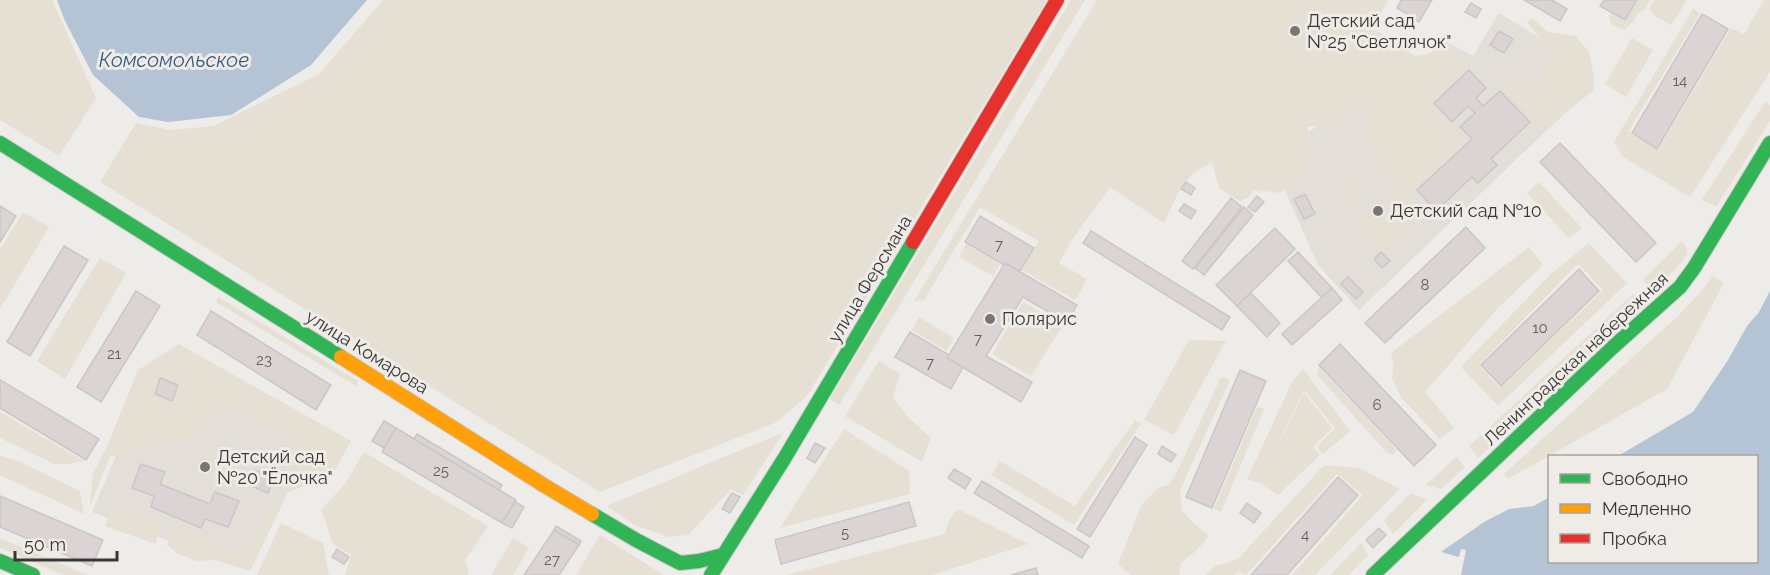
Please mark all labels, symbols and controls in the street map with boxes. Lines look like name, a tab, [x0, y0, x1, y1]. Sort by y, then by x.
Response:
place label: Детский сад №25 "Светлячок"	[1307, 10, 1452, 52]
marker: Детский сад №25 "Светлячок"	[1288, 24, 1302, 38]
water label: Комсомольское	[99, 48, 249, 72]
house number: 14	[1673, 72, 1687, 90]
place label: Детский сад №10	[1390, 200, 1542, 221]
marker: Детский сад №10	[1371, 204, 1385, 218]
street label: улица Ферсмана	[823, 211, 916, 346]
house number: 7	[995, 236, 1003, 254]
street label: Ленинградская набережная	[1479, 268, 1672, 450]
house number: 8	[1421, 276, 1430, 294]
street label: улица Комарова	[302, 305, 433, 398]
place label: Полярис	[1002, 308, 1077, 329]
marker: Полярис	[983, 312, 997, 326]
house number: 10	[1532, 319, 1548, 337]
house number: 7	[974, 330, 982, 348]
house number: 21	[107, 345, 122, 363]
house number: 23	[256, 351, 272, 369]
house number: 7	[926, 354, 934, 372]
house number: 6	[1372, 396, 1382, 414]
place label: Детский сад №20 "Ёлочка"	[217, 446, 333, 488]
legend	[1548, 455, 1758, 563]
marker: Детский сад №20 "Ёлочка"	[198, 460, 212, 474]
house number: 25	[433, 462, 449, 480]
text: Свободно	[1602, 468, 1688, 489]
text: Медленно	[1602, 498, 1691, 519]
scale bar	[15, 524, 117, 562]
house number: 5	[841, 524, 849, 542]
house number: 4	[1301, 526, 1309, 544]
text: Пробка	[1602, 528, 1667, 549]
text: 50 m	[24, 534, 66, 555]
house number: 27	[544, 551, 560, 569]

